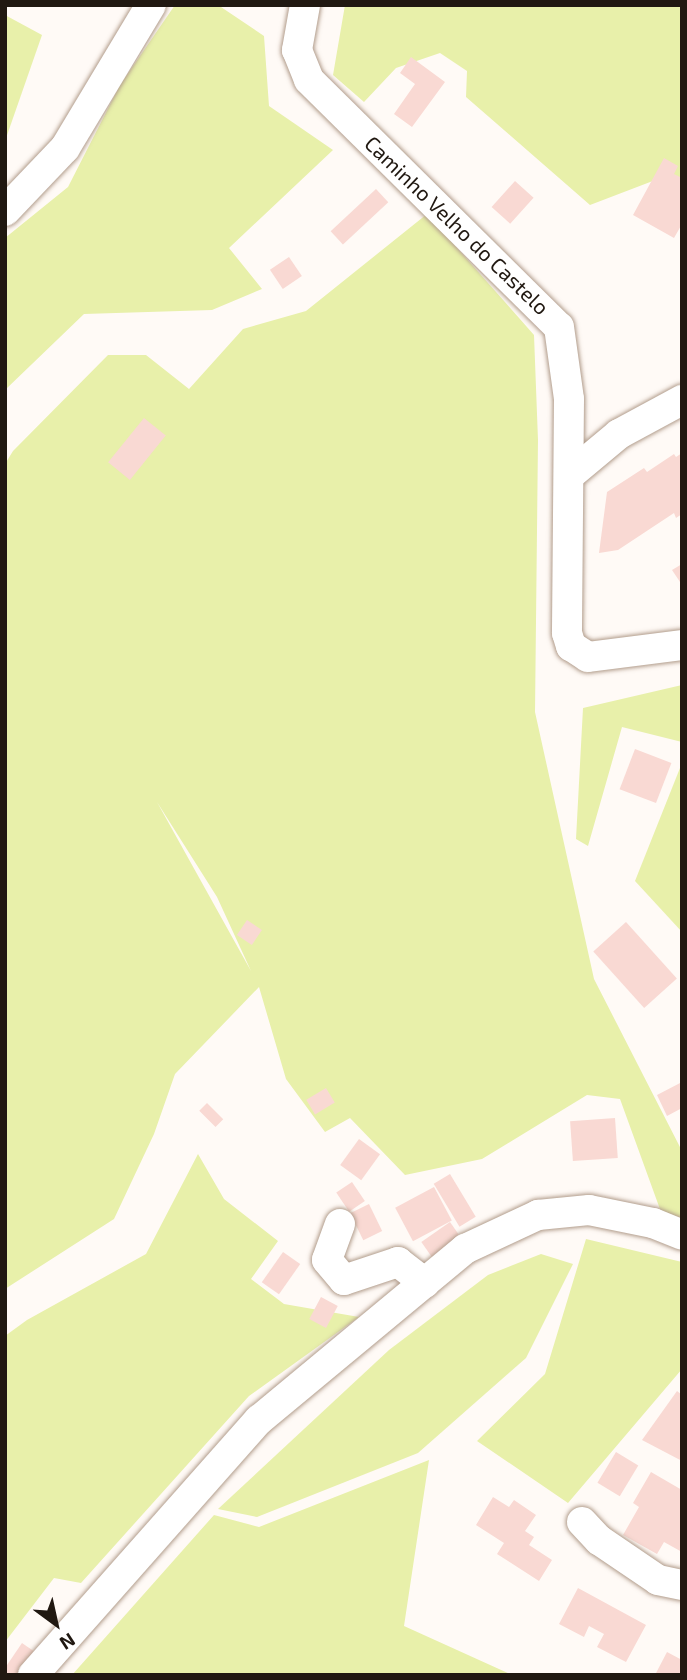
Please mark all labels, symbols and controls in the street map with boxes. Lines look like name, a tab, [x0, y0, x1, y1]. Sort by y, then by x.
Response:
street label: Caminho Velho do Castelo	[360, 130, 554, 320]
north arrow	[21, 1589, 91, 1659]
text: N	[56, 1629, 80, 1655]

